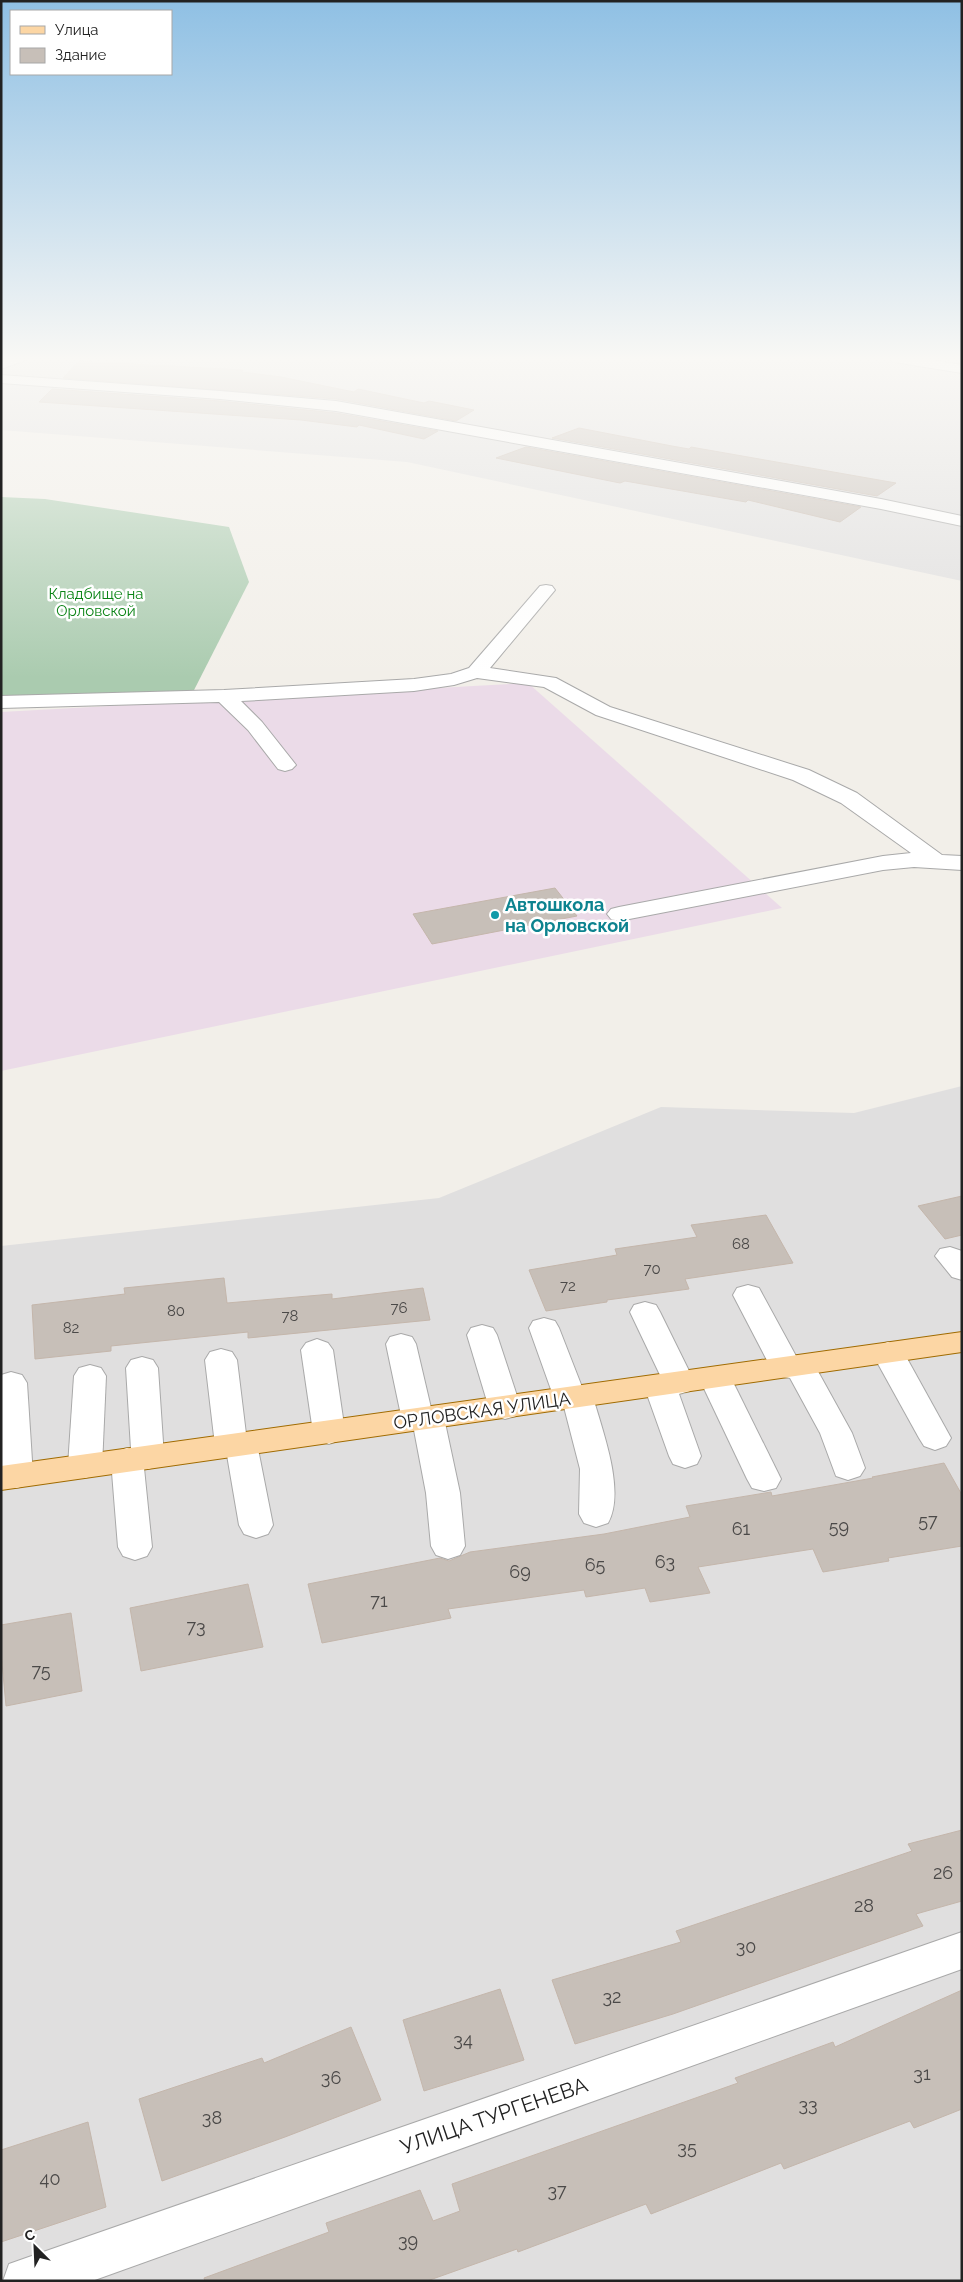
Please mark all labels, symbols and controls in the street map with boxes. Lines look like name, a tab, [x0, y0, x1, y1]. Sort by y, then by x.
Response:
legend	[10, 10, 172, 75]
text: Улица	[55, 21, 99, 39]
text: Здание	[55, 46, 107, 64]
park label: Кладбище на Орловской	[49, 585, 143, 620]
place label: Автошкола на Орловской	[505, 894, 629, 936]
marker: Автошкола на Орловской	[489, 909, 501, 921]
house number: 68	[732, 1235, 750, 1253]
house number: 70	[643, 1260, 661, 1278]
house number: 72	[560, 1277, 576, 1295]
house number: 76	[390, 1299, 408, 1317]
house number: 80	[167, 1302, 185, 1320]
house number: 78	[282, 1307, 299, 1325]
house number: 82	[63, 1319, 80, 1337]
street label: ОРЛОВСКАЯ УЛИЦА	[392, 1388, 572, 1433]
house number: 57	[918, 1510, 938, 1531]
house number: 59	[829, 1516, 849, 1537]
house number: 61	[732, 1518, 751, 1539]
house number: 63	[655, 1551, 675, 1572]
house number: 65	[585, 1554, 606, 1575]
house number: 69	[509, 1561, 531, 1582]
house number: 71	[370, 1590, 388, 1611]
house number: 73	[186, 1616, 206, 1637]
house number: 75	[31, 1660, 51, 1681]
house number: 26	[933, 1862, 953, 1883]
house number: 28	[854, 1895, 874, 1916]
house number: 30	[736, 1936, 756, 1957]
house number: 32	[603, 1986, 622, 2007]
house number: 34	[453, 2029, 473, 2050]
house number: 31	[913, 2063, 931, 2084]
house number: 36	[321, 2067, 341, 2088]
street label: УЛИЦА ТУРГЕНЕВА	[397, 2072, 591, 2159]
house number: 33	[798, 2094, 818, 2115]
house number: 38	[202, 2107, 222, 2128]
house number: 35	[677, 2137, 697, 2158]
house number: 40	[40, 2168, 60, 2189]
house number: 37	[547, 2180, 567, 2201]
north arrow	[10, 2222, 60, 2272]
text: С	[22, 2226, 38, 2244]
house number: 39	[398, 2230, 418, 2251]

